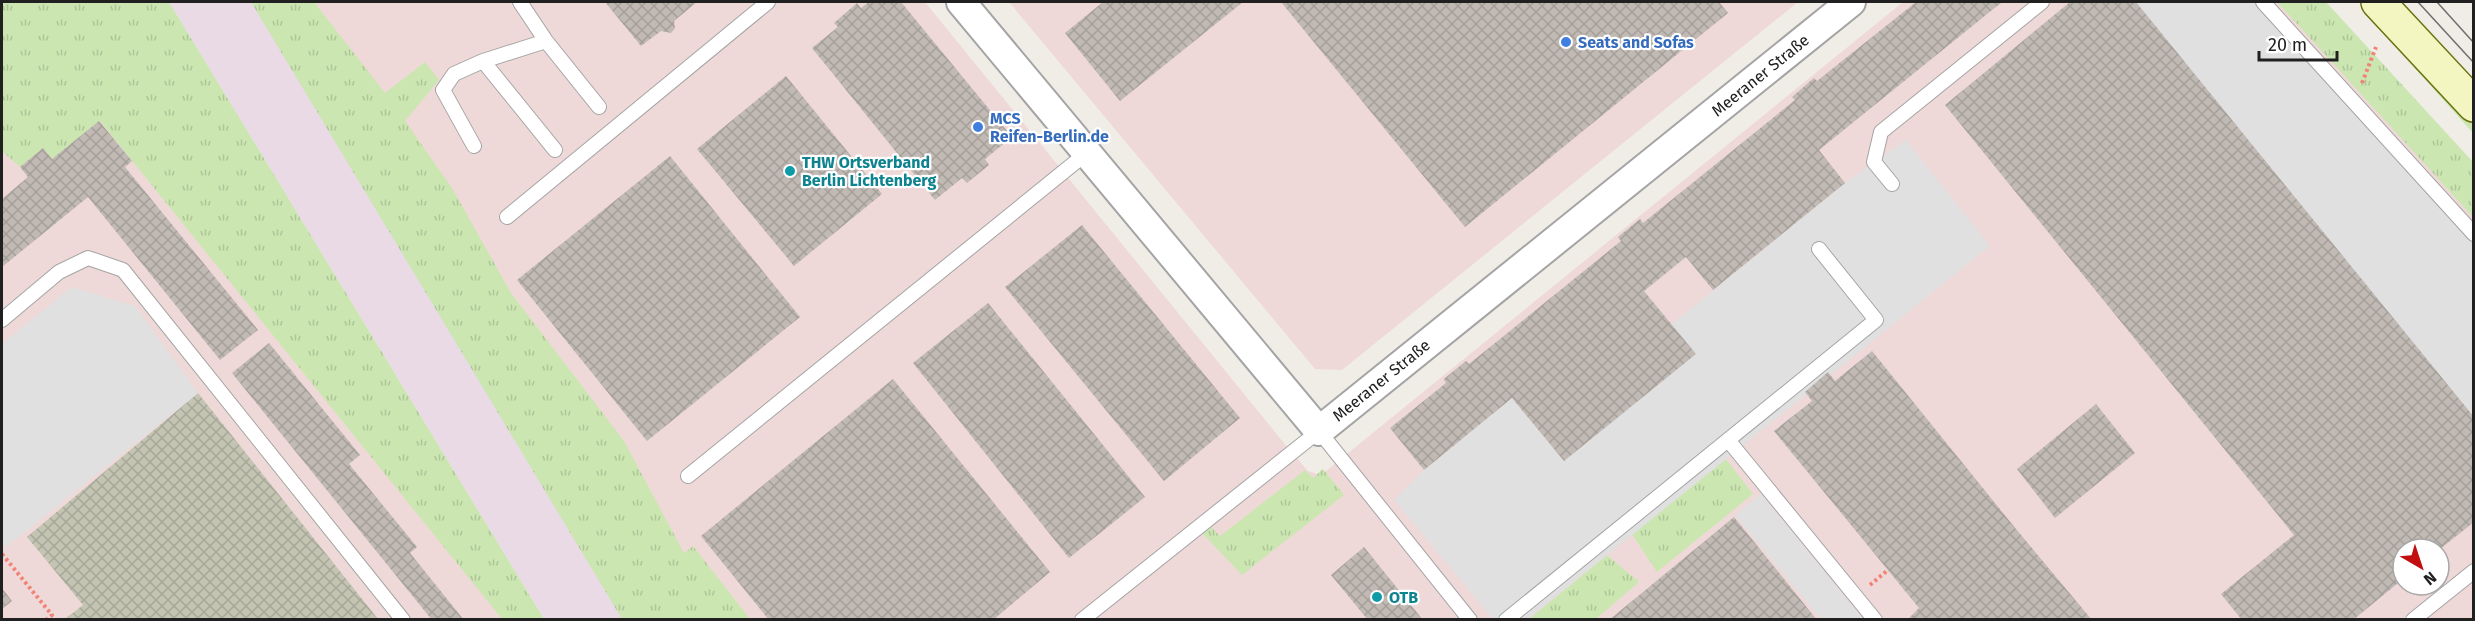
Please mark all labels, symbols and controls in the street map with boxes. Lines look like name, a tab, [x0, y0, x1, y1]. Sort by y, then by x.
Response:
scale bar	[2259, 24, 2337, 62]
street label: Meeraner Straße	[1708, 30, 1813, 120]
place label: Seats and Sofas	[1578, 33, 1694, 52]
text: 20 m	[2268, 34, 2307, 56]
marker: Seats and Sofas	[1559, 35, 1573, 49]
place label: MCS Reifen-Berlin.de	[990, 109, 1109, 146]
marker: MCS Reifen-Berlin.de	[971, 120, 985, 134]
place label: THW Ortsverband Berlin Lichtenberg	[802, 153, 937, 190]
marker: THW Ortsverband Berlin Lichtenberg	[783, 164, 797, 178]
street label: Meeraner Straße	[1329, 335, 1434, 425]
north arrow	[2391, 537, 2451, 597]
text: N	[2420, 568, 2440, 589]
place label: OTB	[1389, 588, 1418, 607]
marker: OTB	[1370, 590, 1384, 604]

